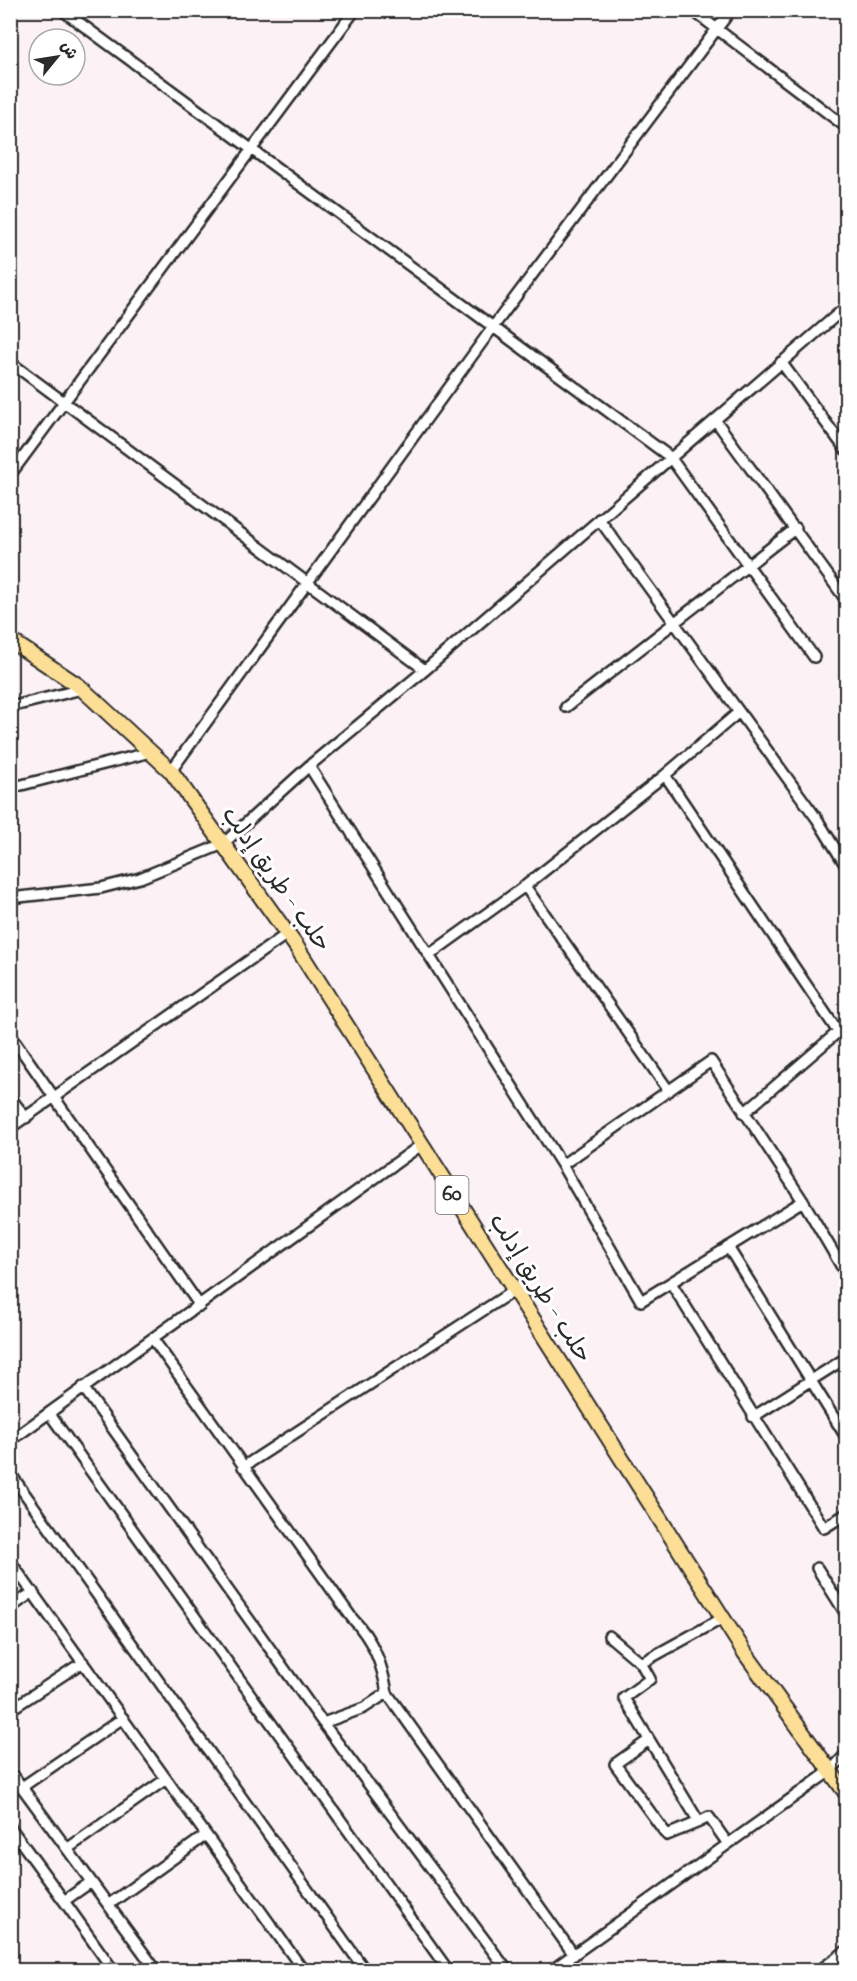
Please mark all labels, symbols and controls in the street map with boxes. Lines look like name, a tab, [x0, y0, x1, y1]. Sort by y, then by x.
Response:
north arrow	[27, 27, 87, 87]
text: ش	[53, 37, 83, 64]
street label: حلب - طريق إدلب	[212, 800, 338, 960]
road number: 60	[436, 1176, 468, 1214]
street label: حلب - طريق إدلب	[479, 1207, 599, 1371]

